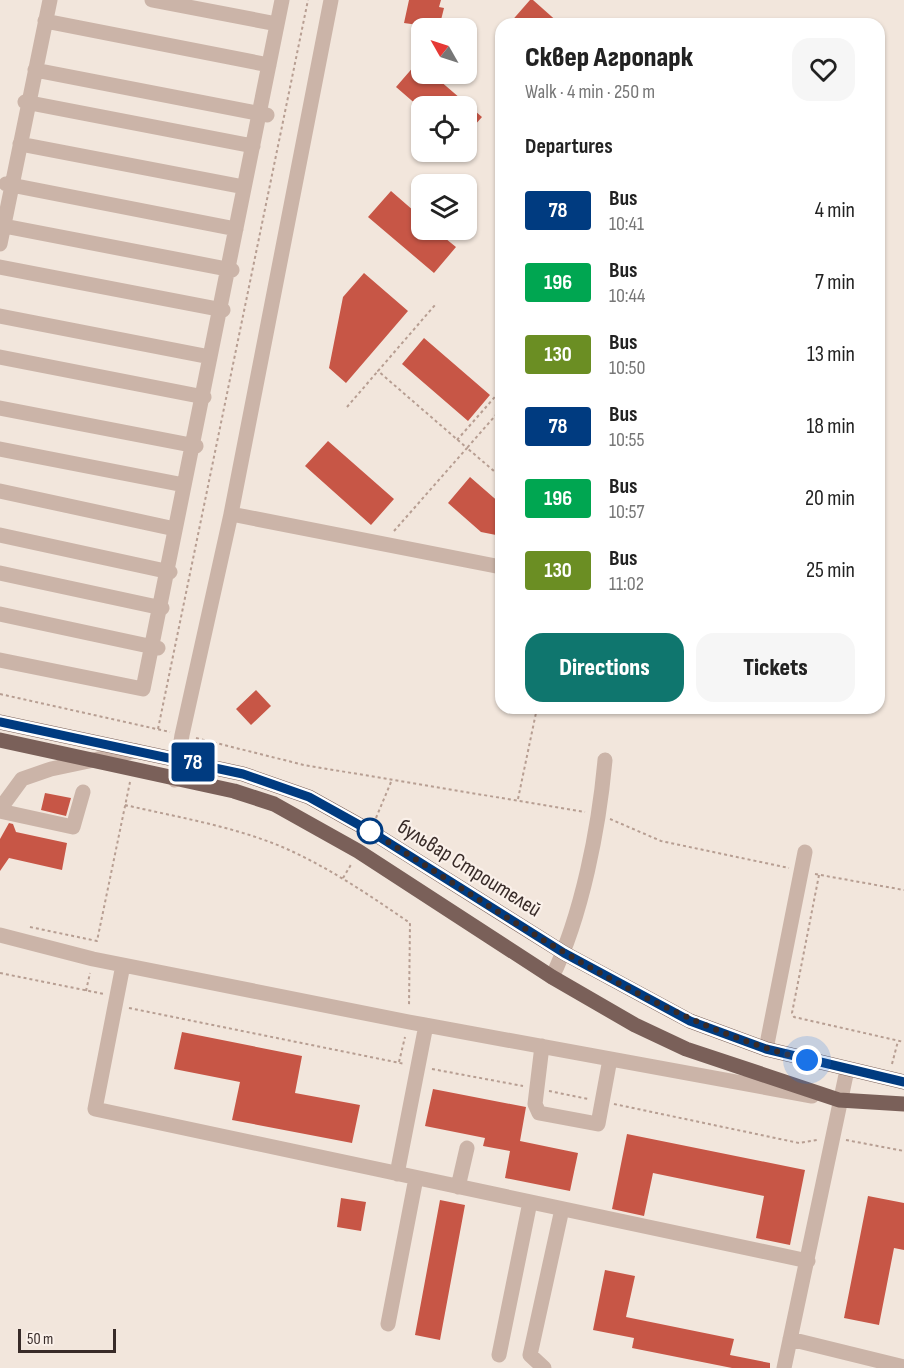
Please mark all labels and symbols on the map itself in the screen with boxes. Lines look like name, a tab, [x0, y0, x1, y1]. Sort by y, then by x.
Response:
north arrow	[411, 18, 477, 84]
line badge: 78	[166, 742, 220, 782]
street label: бульвар Строителей	[392, 813, 546, 923]
unlabelled marker	[357, 818, 383, 844]
your location	[792, 1045, 822, 1075]
scale bar	[18, 1326, 116, 1354]

